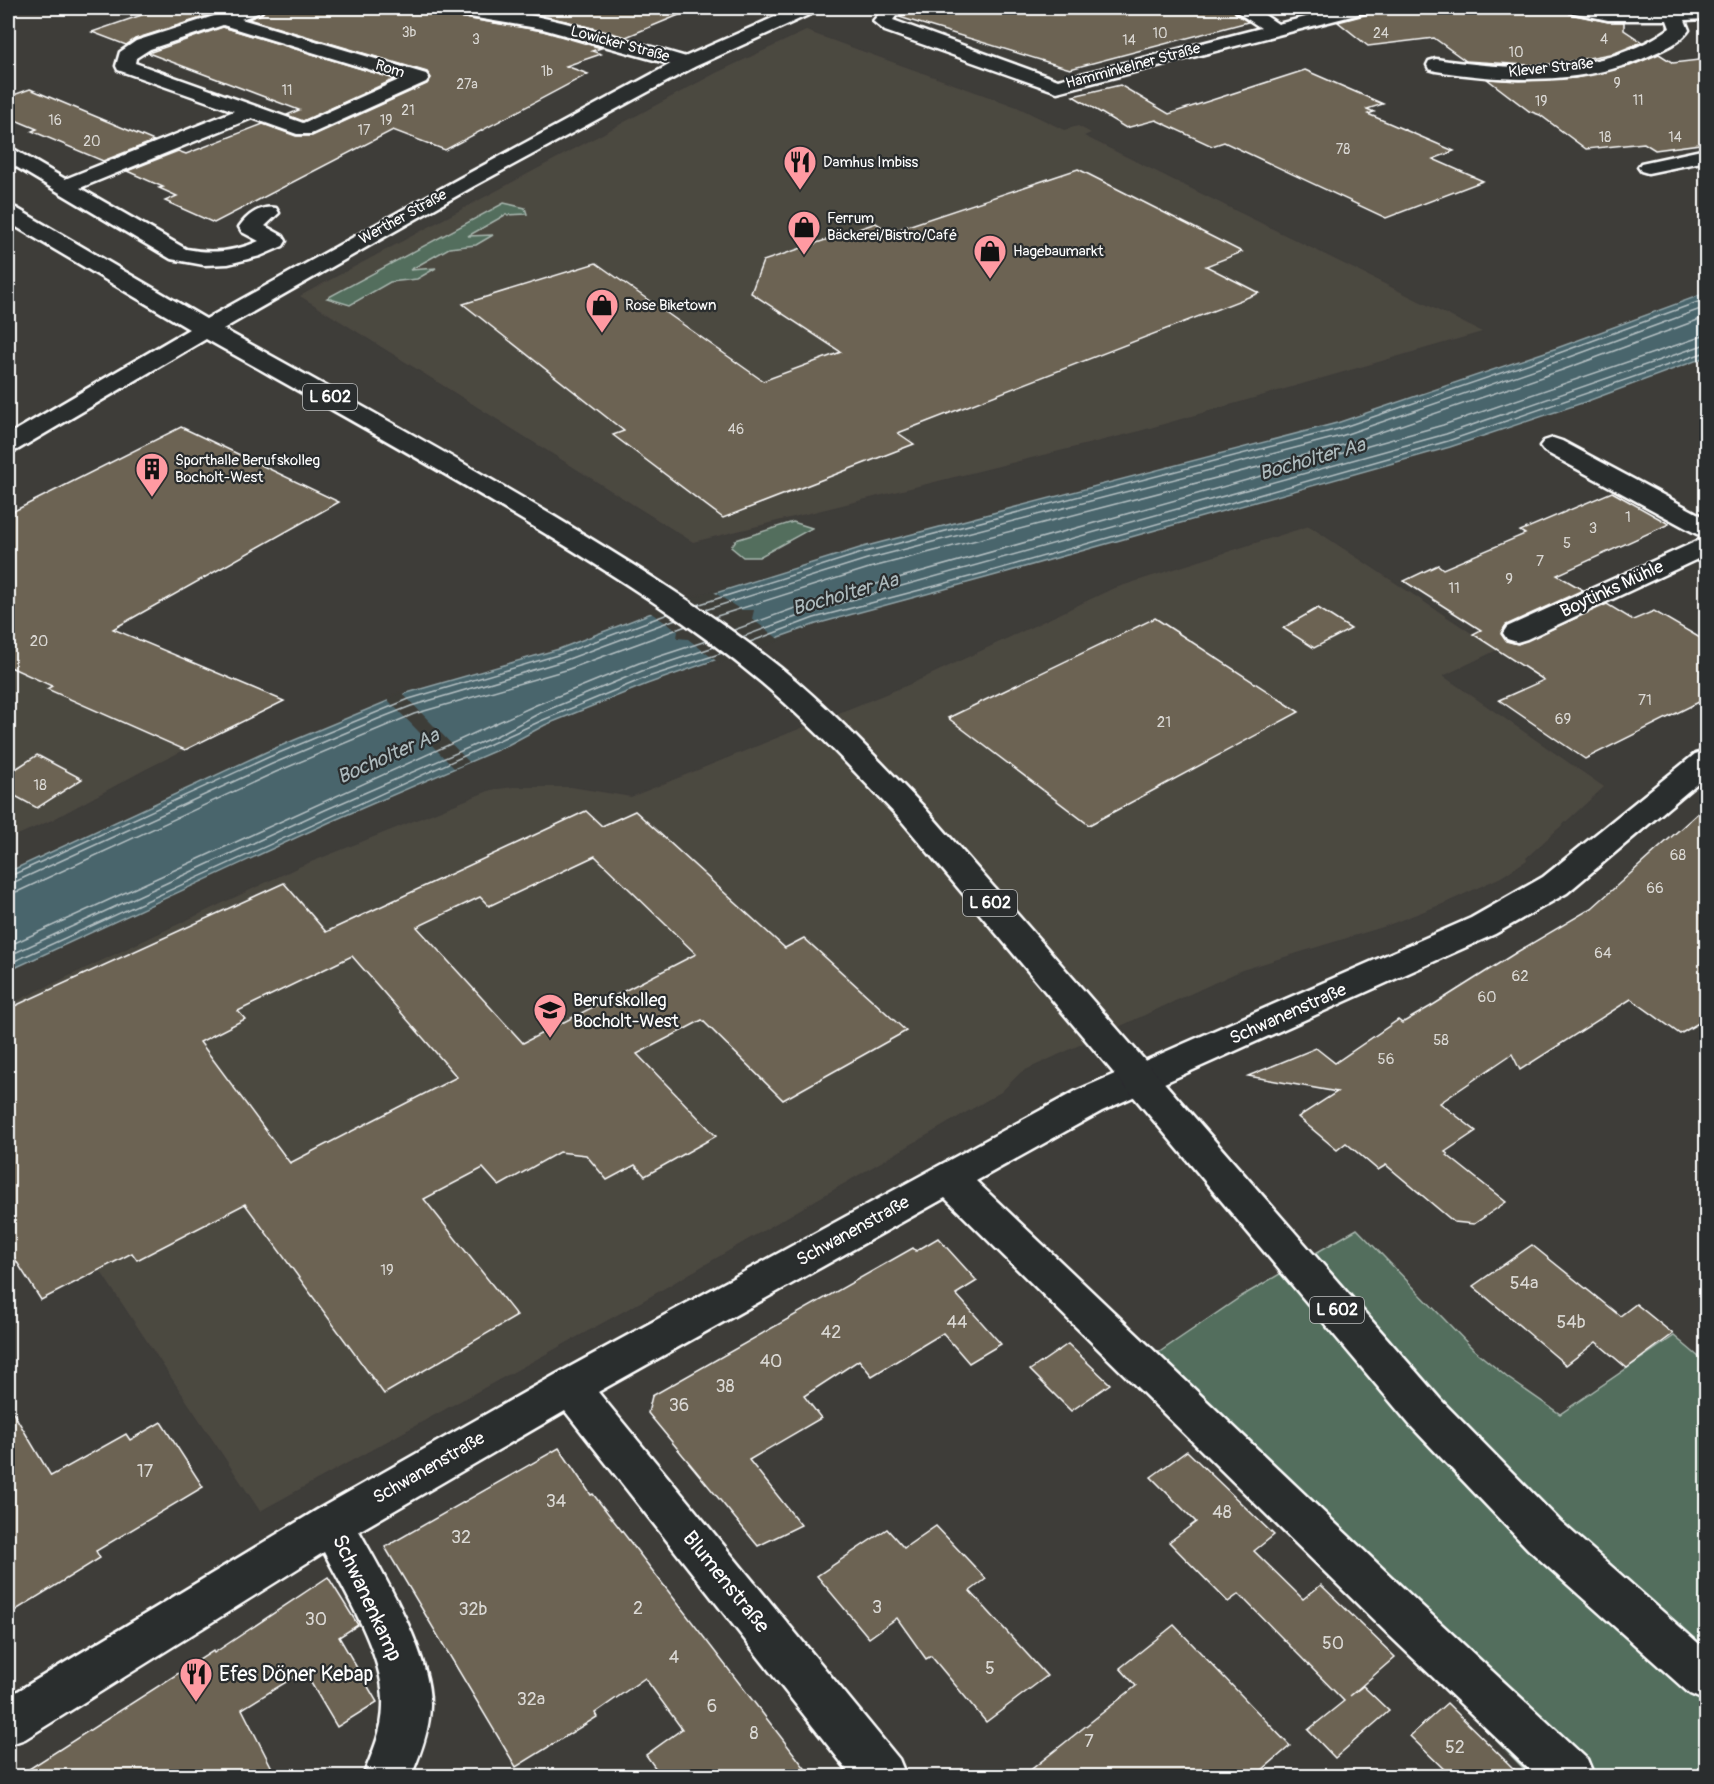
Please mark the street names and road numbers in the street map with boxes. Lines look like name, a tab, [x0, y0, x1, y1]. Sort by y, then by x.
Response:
street label: Lowicker Straße	[568, 22, 672, 66]
street label: Hamminkelner Straße	[1064, 39, 1203, 93]
street label: Klever Straße	[1508, 54, 1595, 82]
street label: Rom	[373, 56, 407, 82]
street label: Werther Straße	[356, 185, 451, 249]
road number: L 602	[303, 384, 357, 410]
street label: Boytinks Mühle	[1557, 555, 1667, 623]
road number: L 602	[963, 890, 1017, 916]
street label: Schwanenstraße	[1226, 978, 1350, 1050]
street label: Schwanenstraße	[793, 1190, 914, 1271]
road number: L 602	[1310, 1297, 1364, 1323]
street label: Schwanenstraße	[369, 1427, 489, 1509]
street label: Blumenstraße	[677, 1525, 776, 1639]
street label: Schwanenkamp	[326, 1530, 408, 1666]

